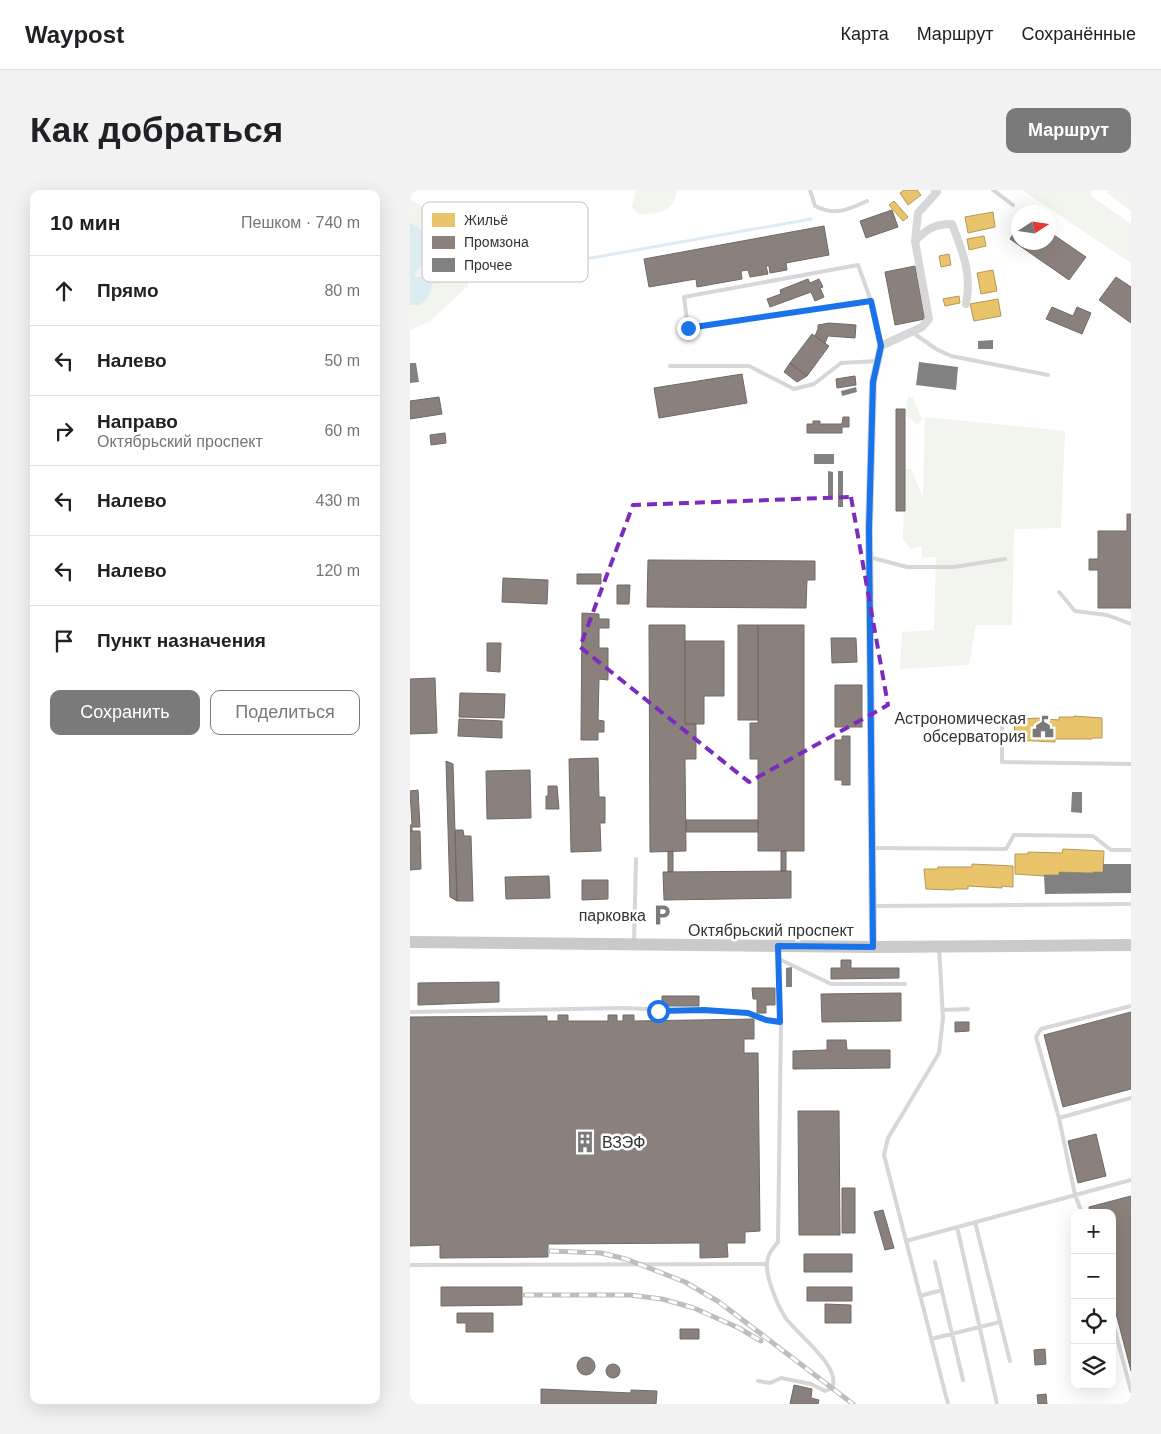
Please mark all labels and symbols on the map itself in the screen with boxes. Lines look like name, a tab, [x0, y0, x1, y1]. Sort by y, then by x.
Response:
legend	[422, 202, 588, 282]
north arrow	[1011, 205, 1056, 250]
text: Жильё	[464, 212, 508, 228]
text: Промзона	[464, 234, 529, 250]
text: Прочее	[464, 257, 512, 273]
route end	[677, 317, 700, 340]
place label: Aстрономическая обсерватория	[894, 710, 1026, 745]
public building icon: Aстрономическая обсерватория	[1030, 714, 1056, 740]
parking icon: парковка	[649, 902, 675, 928]
place label: парковка	[579, 907, 646, 924]
street label: Октябрьский проспект	[688, 922, 855, 939]
route start	[647, 1000, 670, 1023]
building icon: ВЗЭФ	[572, 1129, 598, 1155]
place label: ВЗЭФ	[602, 1134, 645, 1151]

